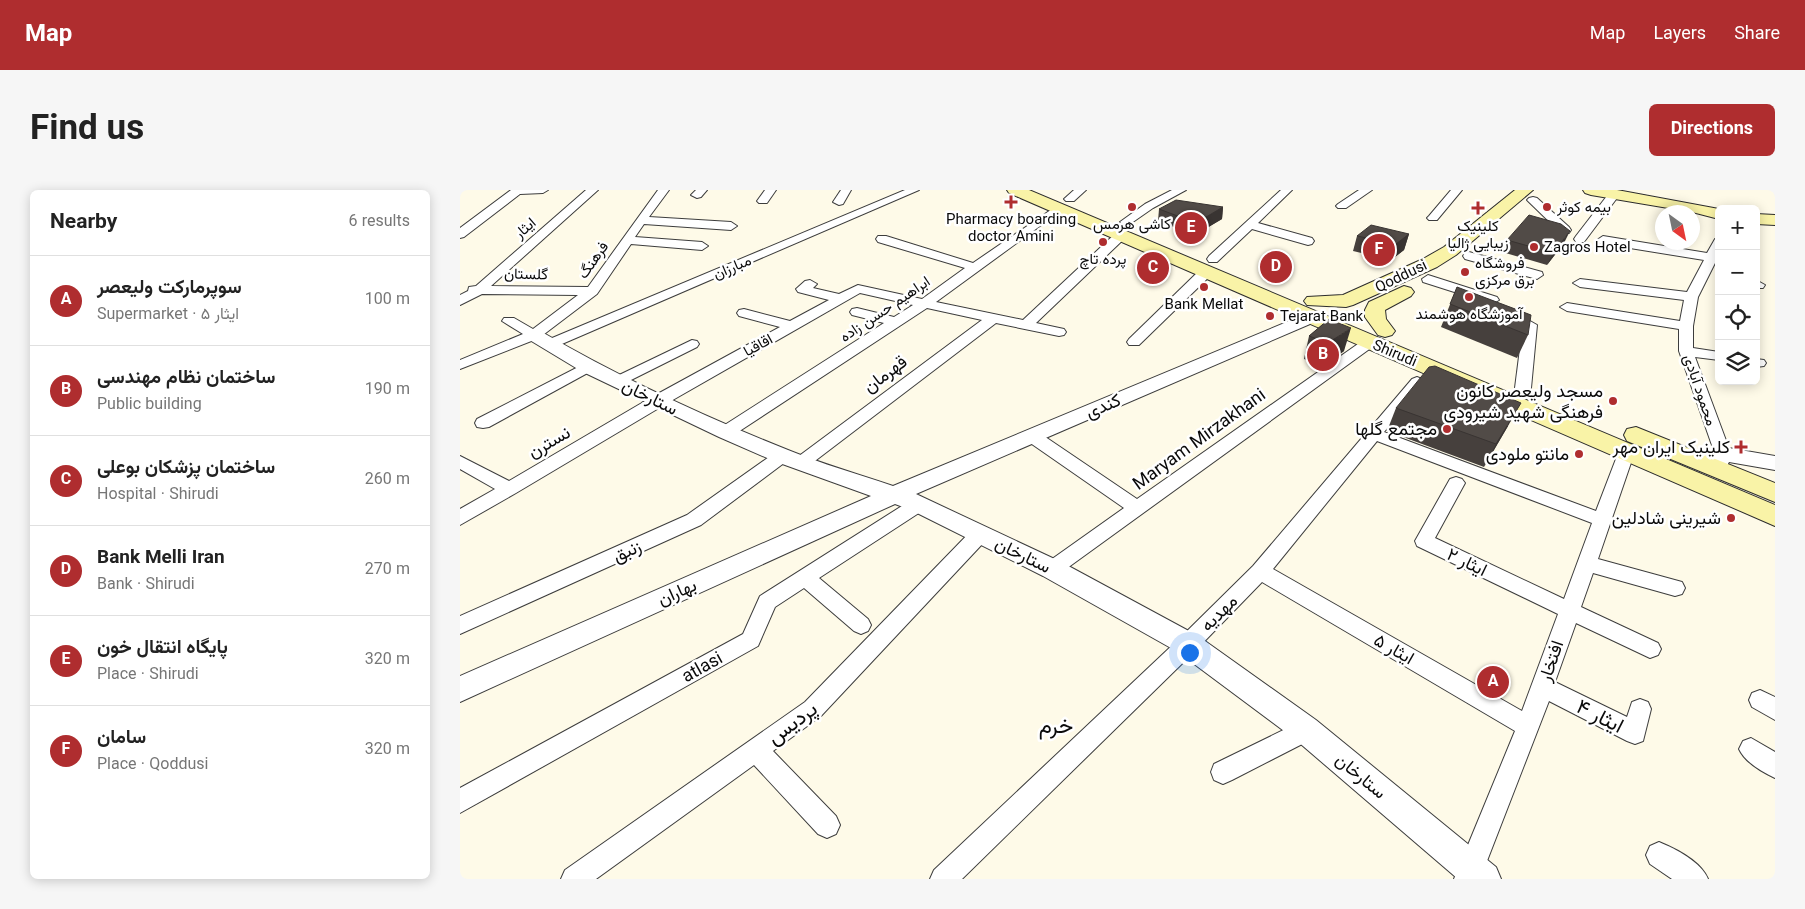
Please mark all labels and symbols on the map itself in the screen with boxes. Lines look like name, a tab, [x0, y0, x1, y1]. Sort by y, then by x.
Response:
marker: Pharmacy boarding doctor Amini	[1005, 196, 1017, 208]
place label: بیمه کوثر	[1556, 197, 1611, 220]
marker: کاشی هرمس	[1126, 201, 1138, 213]
marker: کلینیک زیبایی ژالیا	[1471, 201, 1485, 215]
marker: بیمه کوثر	[1541, 201, 1553, 213]
north arrow	[1655, 205, 1700, 250]
place label: Pharmacy boarding doctor Amini	[946, 209, 1076, 249]
pin: E	[1175, 209, 1207, 247]
street label: ایثار	[509, 213, 542, 246]
place label: کاشی هرمس	[1093, 214, 1171, 237]
place label: کلینیک زیبایی ژالیا	[1447, 216, 1509, 256]
pin: F	[1363, 231, 1395, 269]
marker: پرده تاچ	[1097, 236, 1109, 248]
street label: فرهنگ	[573, 237, 616, 284]
place label: Zagros Hotel	[1544, 237, 1631, 260]
marker: Zagros Hotel	[1528, 241, 1540, 253]
pin: D	[1260, 248, 1292, 286]
place label: پرده تاچ	[1080, 249, 1126, 272]
pin: C	[1137, 249, 1169, 287]
street label: مبارزان	[710, 250, 755, 287]
place label: فروشگاه برق مرکزی	[1475, 253, 1535, 293]
street label: Qoddusi	[1372, 255, 1432, 300]
street label: گلستان	[504, 264, 548, 287]
marker: فروشگاه برق مرکزی	[1459, 266, 1471, 278]
street label: ابراهیم حسن زاده	[836, 271, 936, 349]
marker: Bank Mellat	[1198, 281, 1210, 293]
marker: آموزشگاه هوشمند	[1463, 291, 1475, 303]
place label: Bank Mellat	[1165, 294, 1244, 317]
place label: آموزشگاه هوشمند	[1415, 304, 1524, 327]
place label: Tejarat Bank	[1280, 306, 1364, 329]
marker: Tejarat Bank	[1264, 310, 1276, 322]
street label: اقاقیا	[740, 329, 778, 364]
street label: Shirudi	[1369, 335, 1420, 374]
pin: B	[1307, 336, 1339, 374]
street label: قهرمان	[858, 350, 914, 402]
street label: محمود آبادی	[1676, 352, 1722, 429]
street label: ستارخان	[616, 373, 682, 424]
place label: مسجد ولیعصر کانون فرهنگی شهید شیرودی	[1444, 379, 1603, 428]
street label: Maryam Mirzakhani	[1128, 383, 1273, 499]
street label: کندی	[1082, 388, 1126, 428]
marker: مسجد ولیعصر کانون فرهنگی شهید شیرودی	[1607, 395, 1619, 407]
place label: مجتمع گلها	[1355, 417, 1437, 445]
street label: نسترن	[523, 420, 577, 467]
marker: مجتمع گلها	[1441, 423, 1453, 435]
place label: کلینیک ایران مهر	[1612, 435, 1730, 463]
marker: کلینیک ایران مهر	[1734, 440, 1748, 454]
place label: مانتو ملودی	[1486, 442, 1569, 470]
marker: مانتو ملودی	[1573, 448, 1585, 460]
place label: شیرینی شادلین	[1612, 506, 1721, 534]
marker: شیرینی شادلین	[1725, 512, 1737, 524]
street label: ستارخان	[989, 531, 1055, 582]
street label: زنبق	[609, 534, 647, 572]
street label: ایثار ۲	[1441, 542, 1491, 586]
street label: بهاران	[654, 573, 702, 615]
street label: مهدیه	[1195, 589, 1246, 640]
street label: ایثار ۵	[1367, 628, 1419, 674]
street label: افتخار	[1532, 637, 1573, 687]
your location	[1177, 640, 1203, 666]
street label: atlasi	[677, 646, 729, 692]
pin: A	[1477, 663, 1509, 701]
street label: ایثار ۴	[1570, 691, 1629, 743]
street label: پردیس	[760, 694, 825, 754]
district label: خرم	[1039, 710, 1073, 745]
street label: ستارخان	[1328, 748, 1392, 807]

